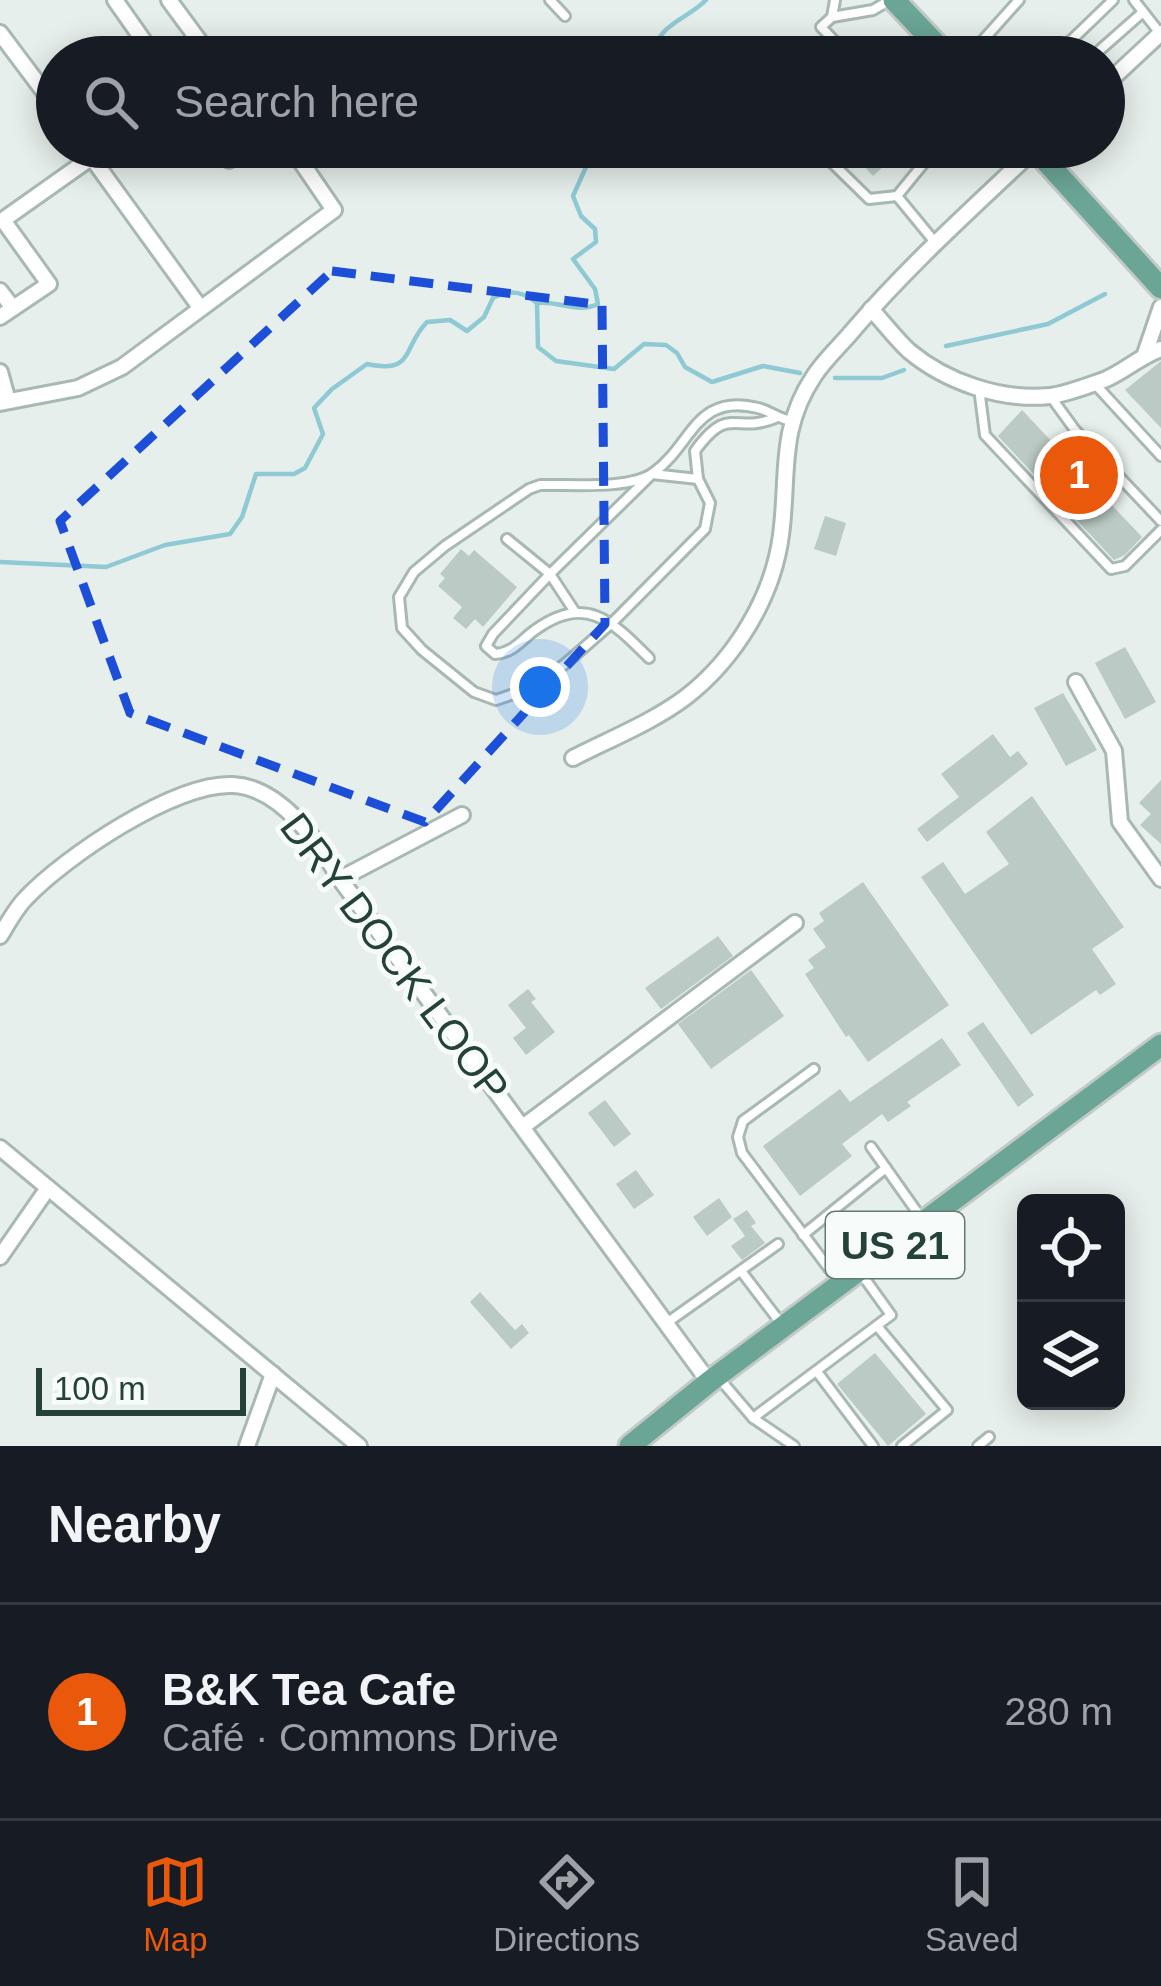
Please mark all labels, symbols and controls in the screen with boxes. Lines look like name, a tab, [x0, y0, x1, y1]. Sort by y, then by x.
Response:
search box	[36, 36, 1125, 168]
icon: search	[78, 69, 144, 135]
text: Search here	[174, 76, 419, 127]
pin: 1	[1040, 430, 1118, 520]
your location	[510, 657, 570, 717]
street label: DRY DOCK LOOP	[271, 804, 518, 1111]
map controls	[1017, 1194, 1125, 1410]
button: locate	[1017, 1194, 1125, 1302]
road number: US 21	[826, 1212, 964, 1278]
button: layers	[1017, 1302, 1125, 1410]
scale bar	[36, 1362, 246, 1415]
text: 100 m	[54, 1370, 146, 1407]
text: Nearby	[48, 1496, 221, 1553]
text: B&K Tea Cafe	[162, 1664, 456, 1715]
text: 1	[76, 1690, 98, 1733]
text: 280 m	[1005, 1690, 1113, 1733]
text: Café · Commons Drive	[162, 1716, 559, 1759]
tab: Map	[142, 1849, 208, 1959]
tab: Directions	[493, 1849, 640, 1959]
tab: Saved	[925, 1849, 1019, 1959]

